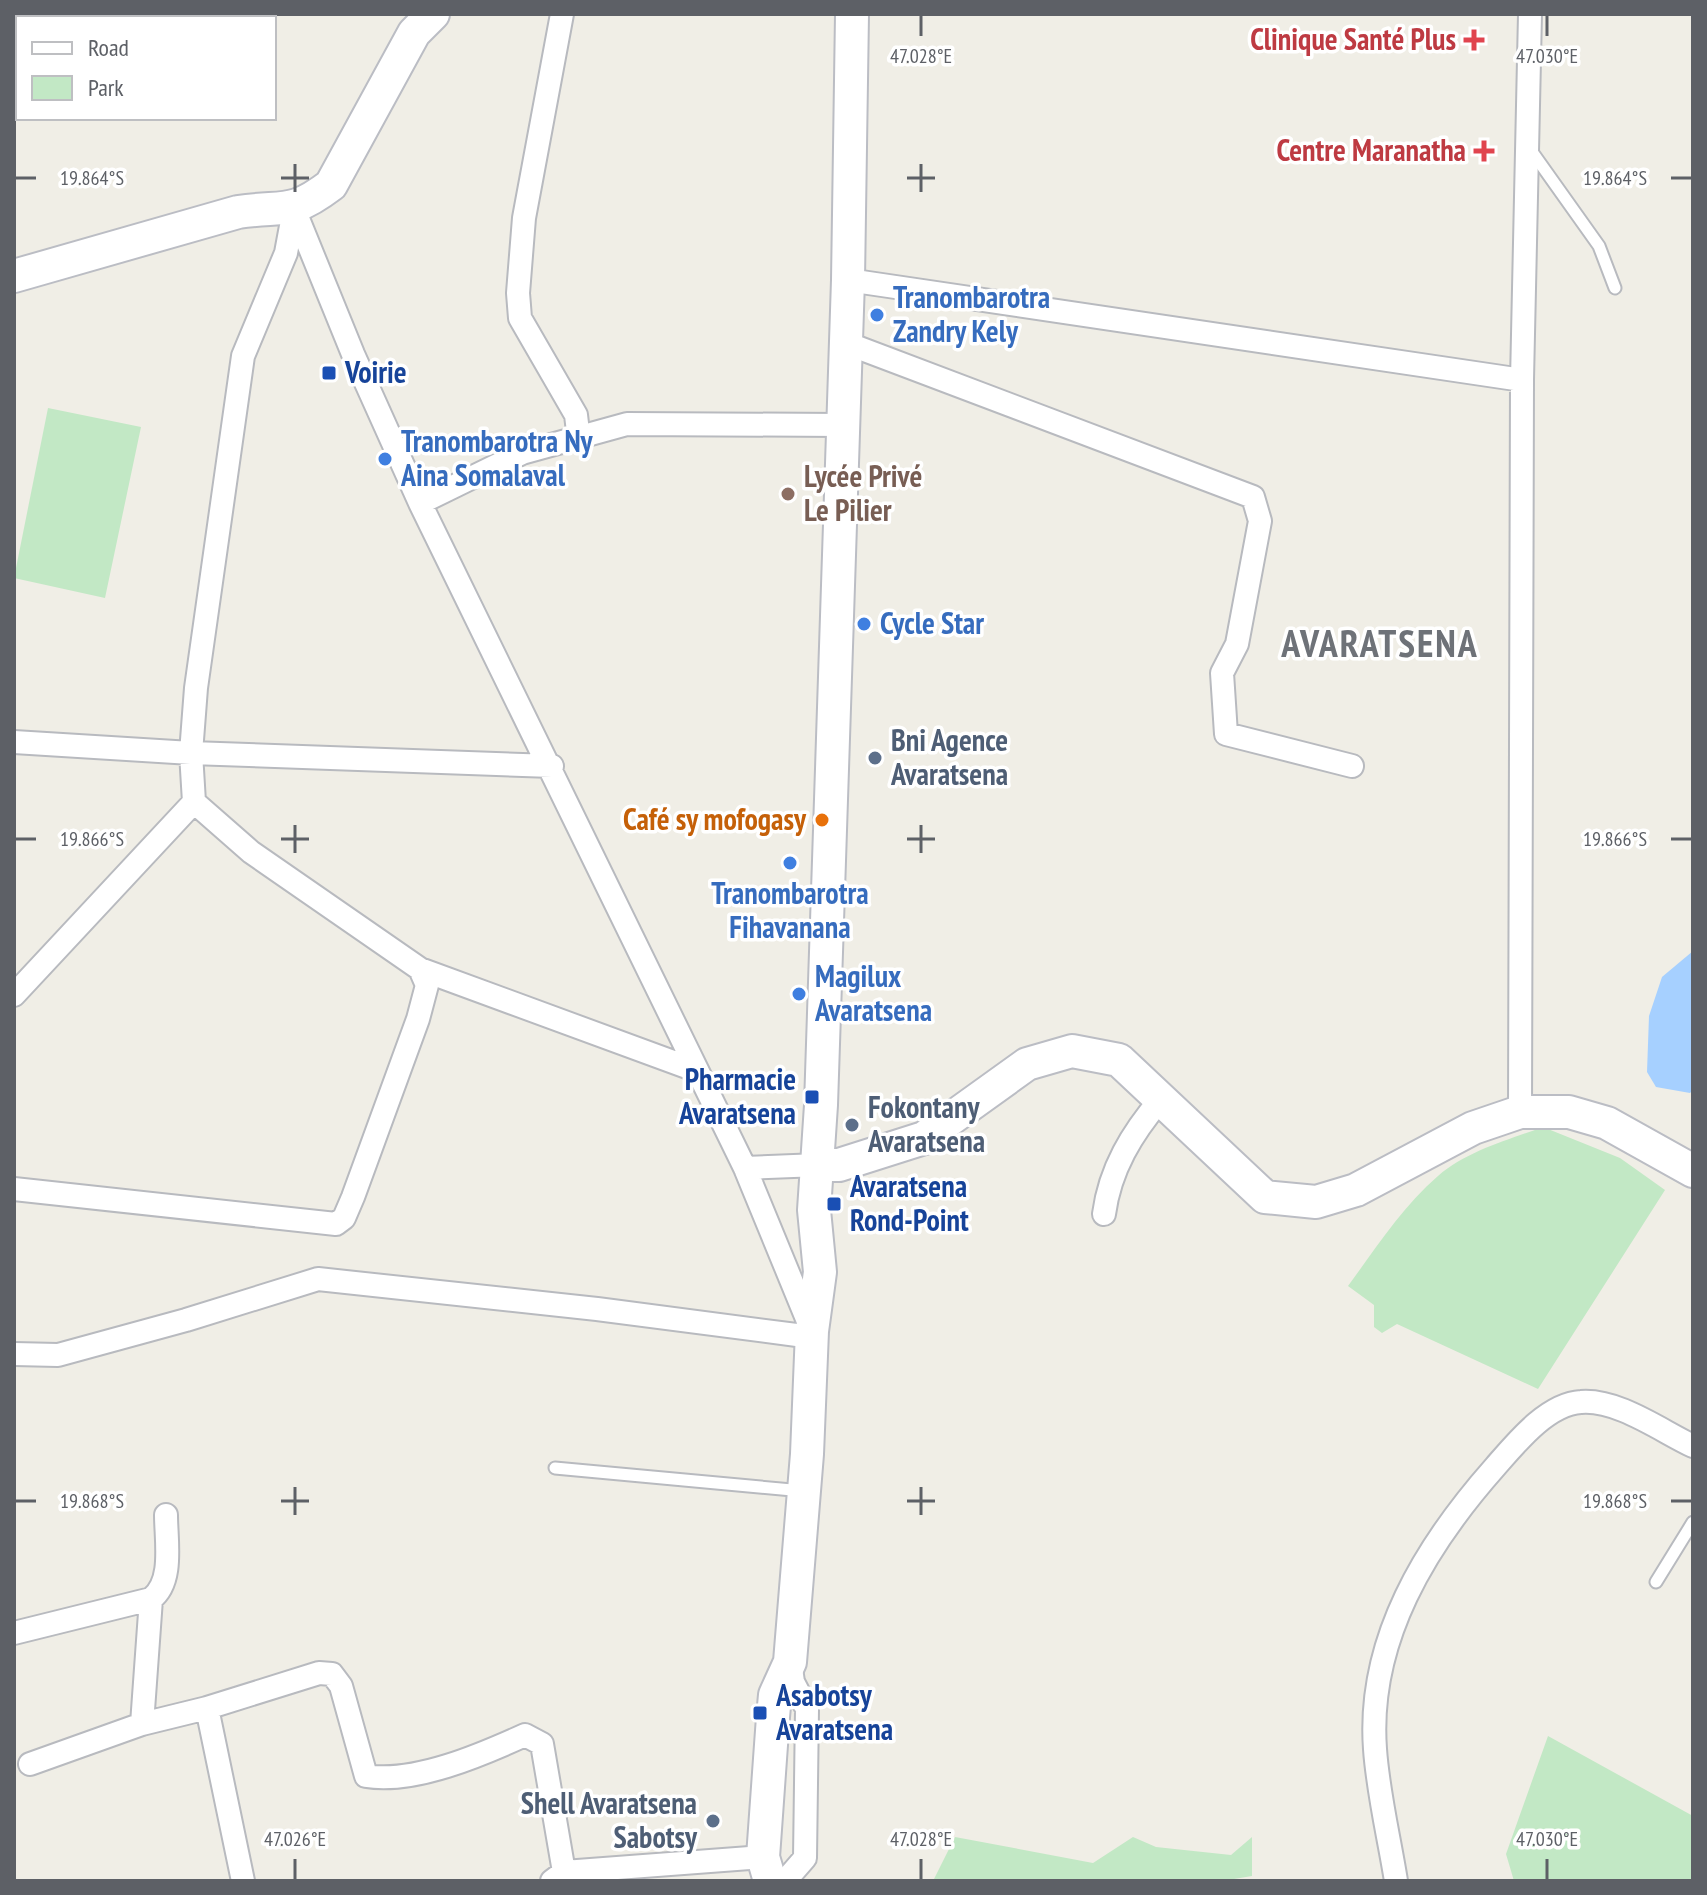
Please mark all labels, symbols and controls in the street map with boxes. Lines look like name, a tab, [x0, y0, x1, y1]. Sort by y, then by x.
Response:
legend	[16, 16, 276, 120]
place label: Clinique Santé Plus	[1250, 19, 1456, 58]
marker: Clinique Santé Plus	[1463, 29, 1485, 51]
text: Road	[88, 32, 129, 63]
text: 47.028°E	[890, 43, 952, 69]
text: 47.030°E	[1516, 43, 1578, 69]
text: Park	[88, 72, 124, 103]
place label: Centre Maranatha	[1276, 130, 1466, 169]
marker: Centre Maranatha	[1473, 140, 1495, 162]
text: 19.864°S	[60, 165, 124, 191]
text: 19.864°S	[1583, 165, 1647, 191]
place label: Tranombarotra Zandry Kely	[893, 277, 1050, 350]
marker: Tranombarotra Zandry Kely	[868, 306, 886, 324]
place label: Voirie	[344, 352, 407, 391]
marker: Voirie	[320, 364, 338, 382]
place label: Tranombarotra Ny Aina Somalaval	[400, 421, 594, 494]
marker: Tranombarotra Ny Aina Somalaval	[376, 450, 394, 468]
place label: Lycée Privé Le Pilier	[804, 456, 922, 529]
marker: Lycée Privé Le Pilier	[779, 485, 797, 503]
place label: Cycle Star	[880, 603, 984, 642]
marker: Cycle Star	[855, 615, 873, 633]
district label: AVARATSENA	[1280, 618, 1479, 667]
place label: Bni Agence Avaratsena	[890, 720, 1008, 793]
marker: Bni Agence Avaratsena	[866, 749, 884, 767]
place label: Café sy mofogasy	[623, 799, 807, 838]
marker: Café sy mofogasy	[813, 811, 831, 829]
text: 19.866°S	[60, 826, 124, 852]
text: 19.866°S	[1583, 826, 1647, 852]
marker: Tranombarotra Fihavanana	[781, 854, 799, 872]
place label: Tranombarotra Fihavanana	[711, 873, 869, 946]
place label: Magilux Avaratsena	[814, 956, 932, 1029]
marker: Magilux Avaratsena	[790, 985, 808, 1003]
place label: Pharmacie Avaratsena	[678, 1059, 796, 1132]
place label: Fokontany Avaratsena	[867, 1087, 985, 1160]
marker: Pharmacie Avaratsena	[803, 1088, 821, 1106]
marker: Fokontany Avaratsena	[843, 1116, 861, 1134]
place label: Avaratsena Rond-Point	[849, 1166, 969, 1239]
marker: Avaratsena Rond-Point	[825, 1195, 843, 1213]
text: 19.868°S	[60, 1488, 124, 1514]
text: 19.868°S	[1583, 1488, 1647, 1514]
place label: Asabotsy Avaratsena	[775, 1675, 893, 1748]
marker: Asabotsy Avaratsena	[751, 1704, 769, 1722]
place label: Shell Avaratsena Sabotsy	[521, 1783, 698, 1856]
marker: Shell Avaratsena Sabotsy	[704, 1812, 722, 1830]
text: 47.026°E	[264, 1826, 326, 1852]
text: 47.028°E	[890, 1826, 952, 1852]
text: 47.030°E	[1516, 1826, 1578, 1852]

